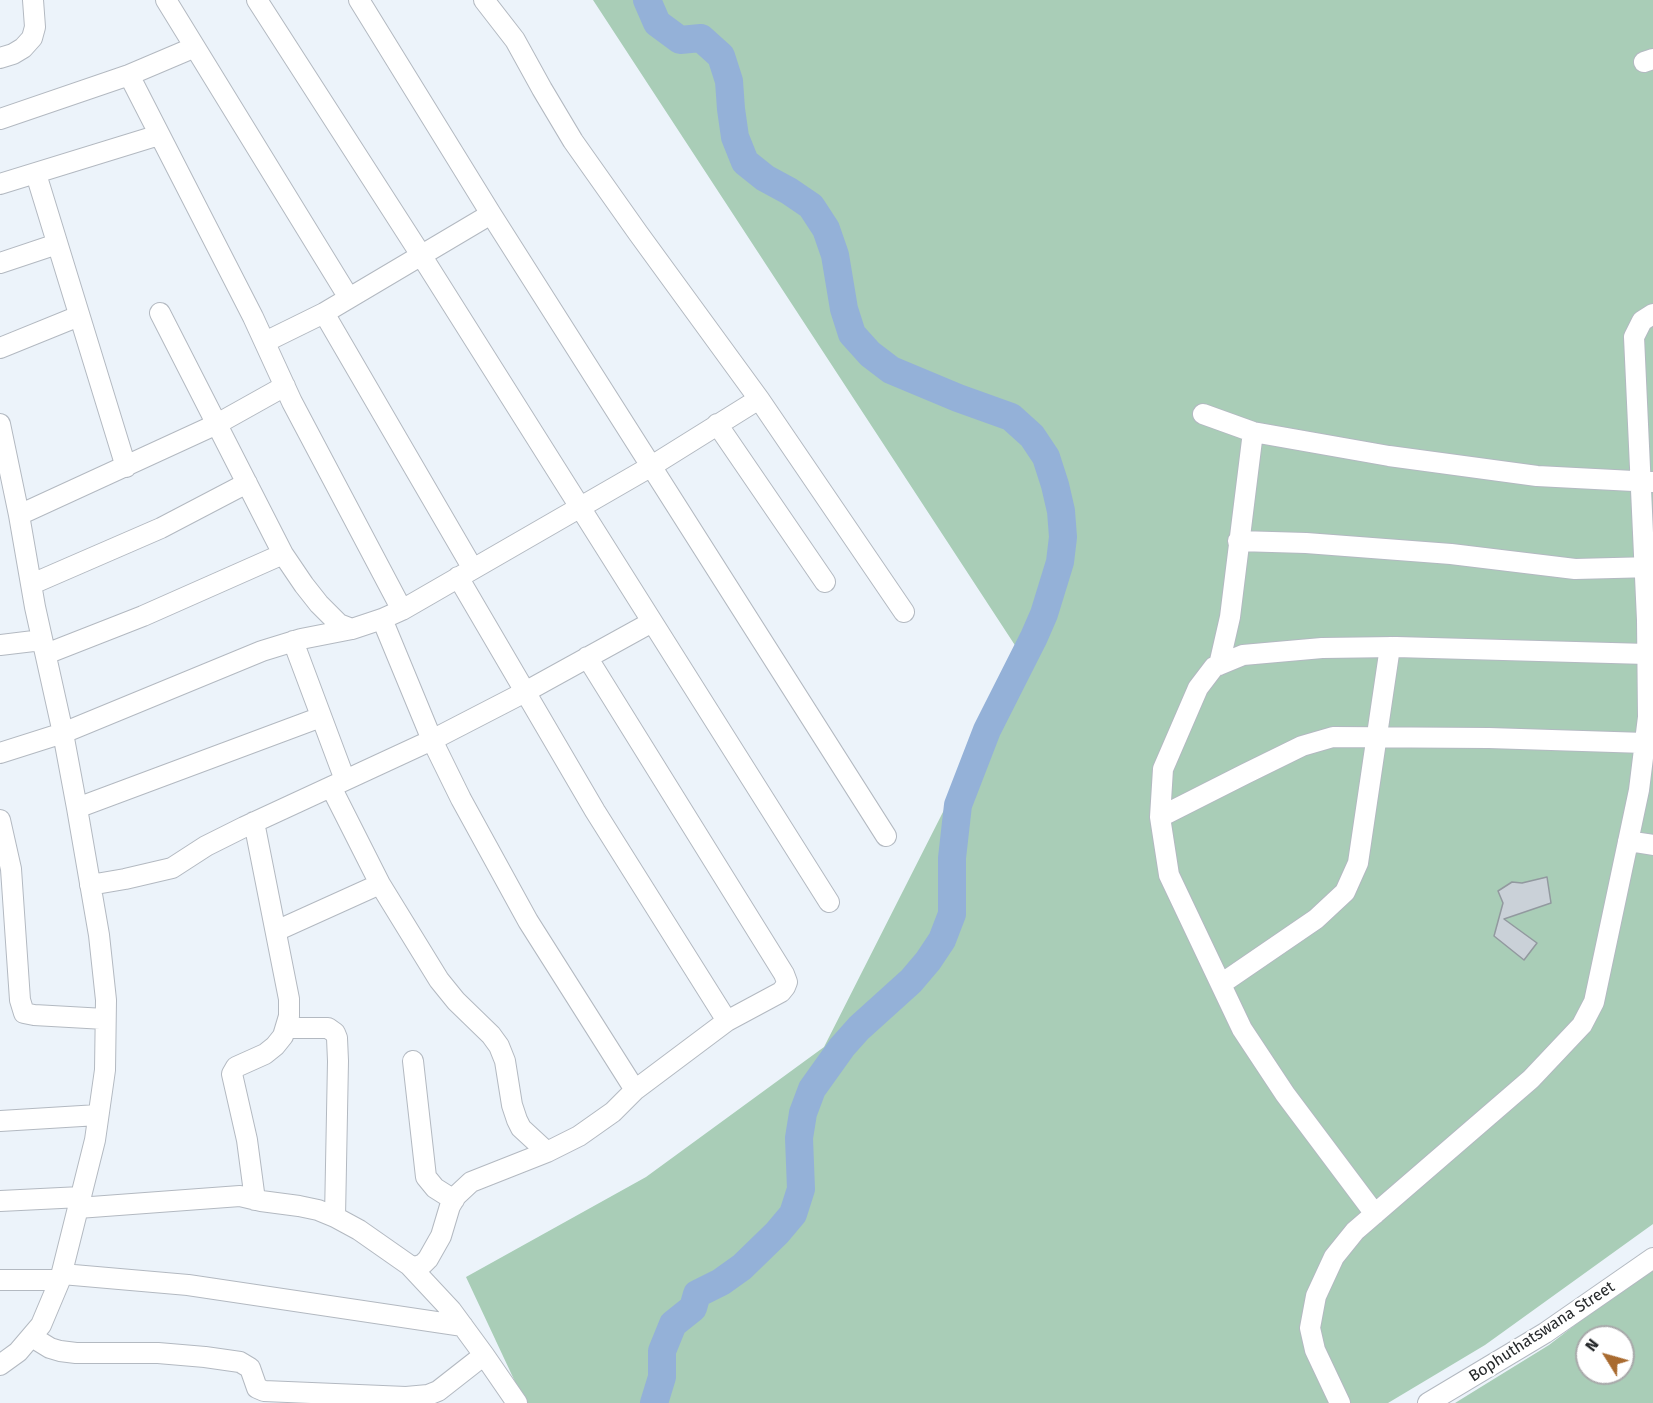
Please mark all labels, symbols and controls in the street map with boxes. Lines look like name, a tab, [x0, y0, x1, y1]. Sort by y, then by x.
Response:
street label: Bophuthatswana Street	[1465, 1278, 1619, 1386]
north arrow	[1575, 1325, 1635, 1385]
text: N	[1581, 1335, 1603, 1355]

